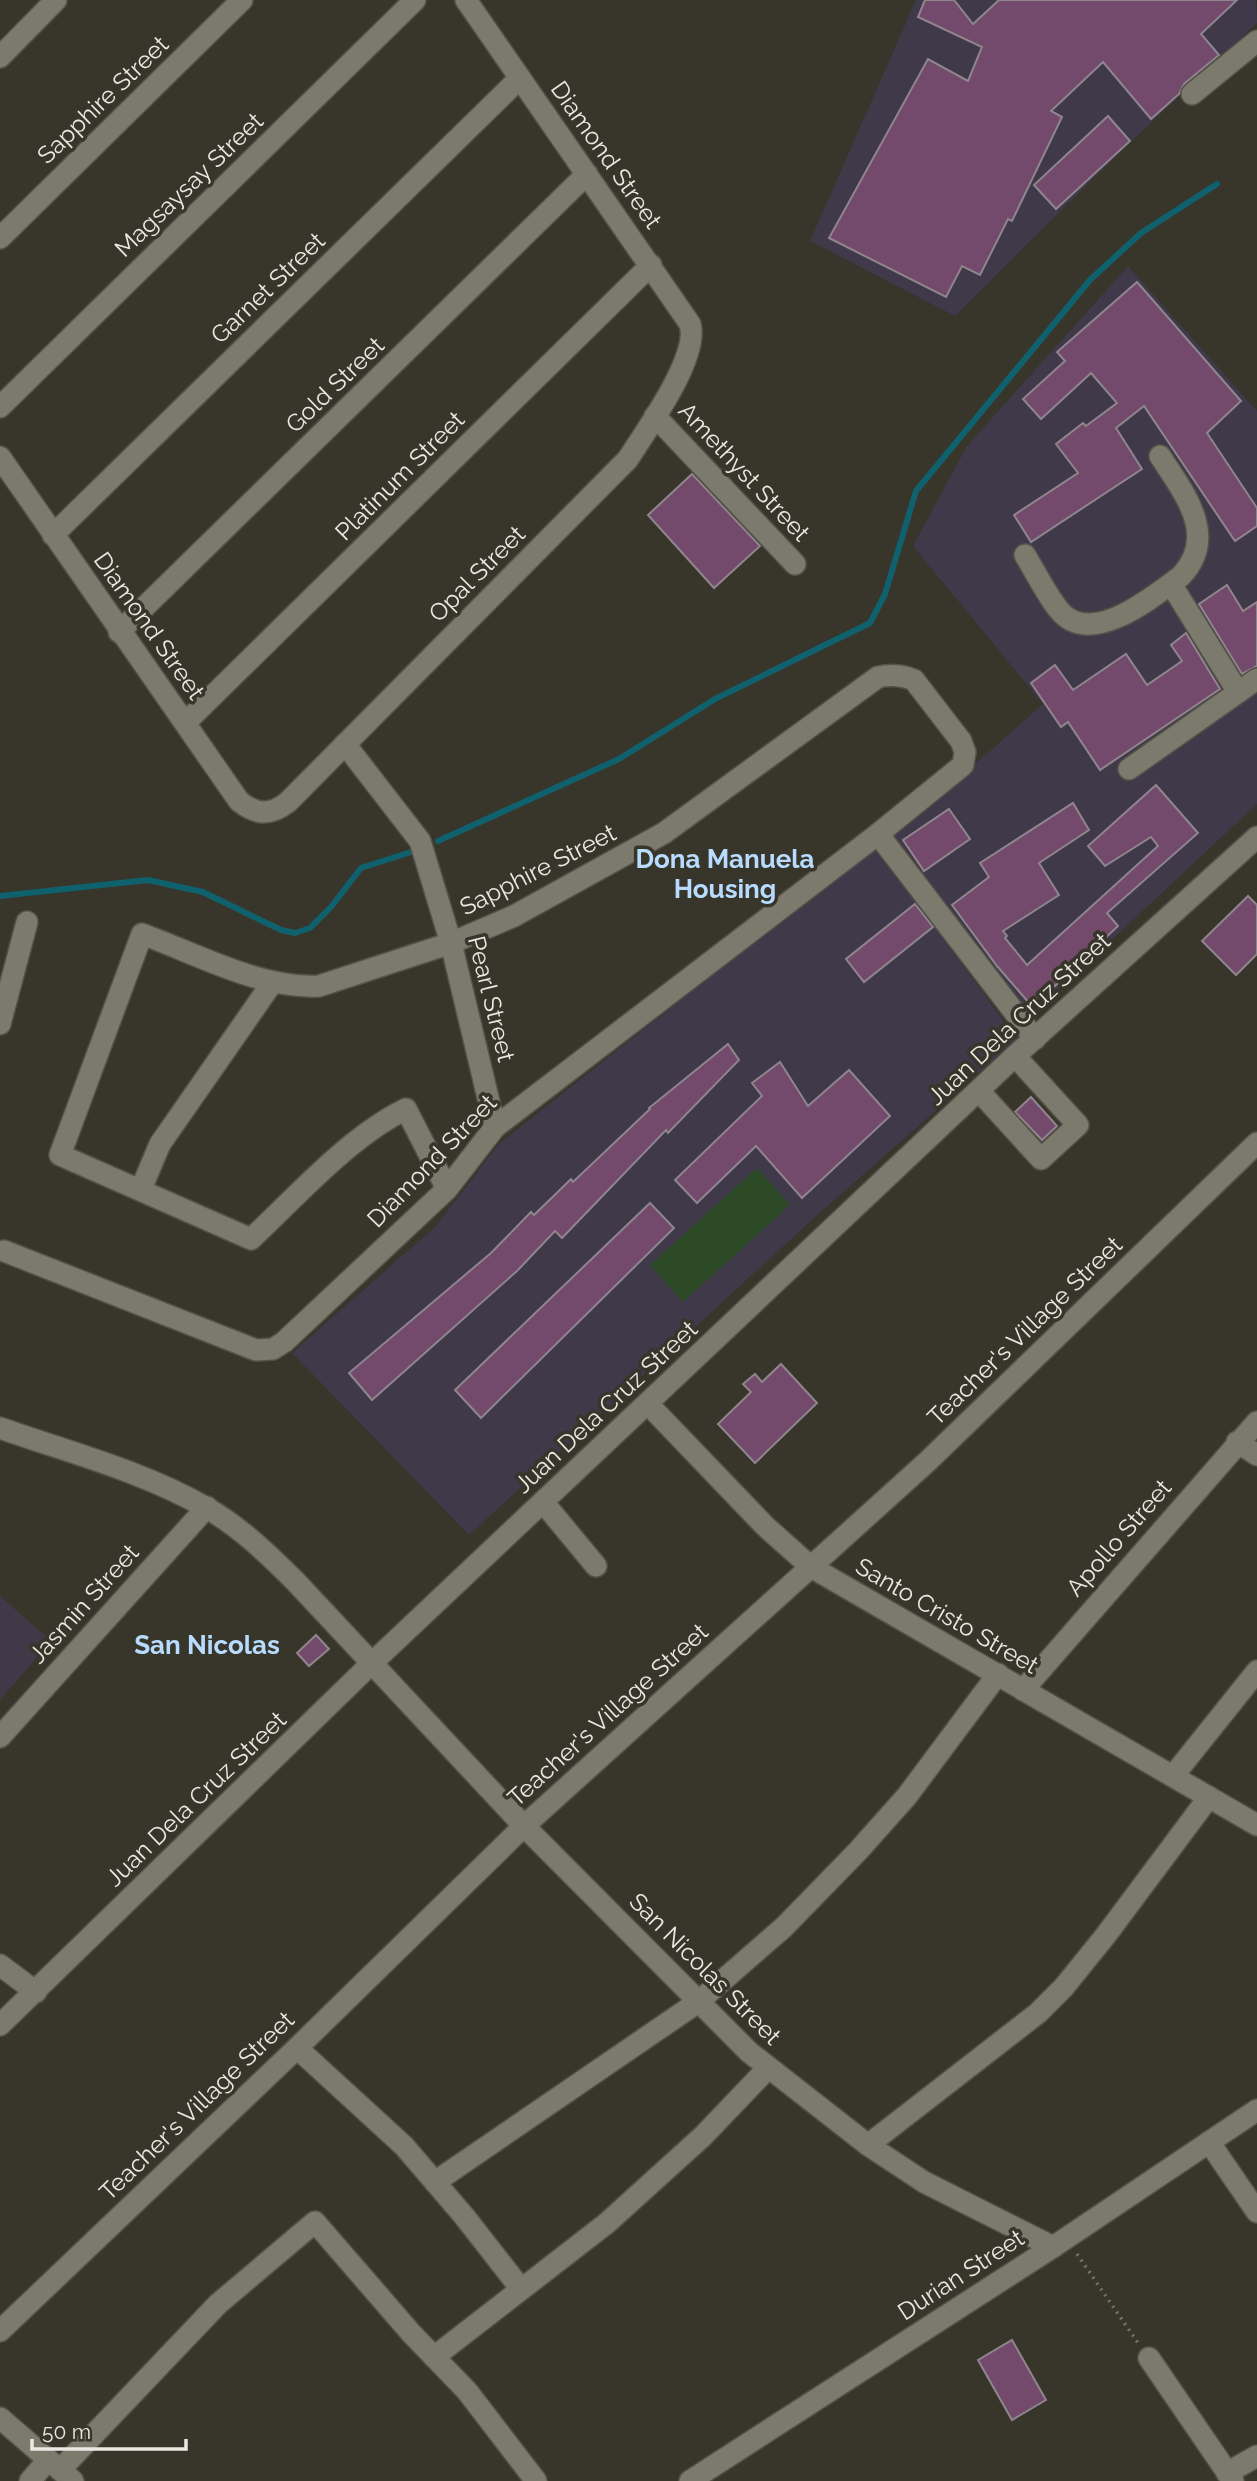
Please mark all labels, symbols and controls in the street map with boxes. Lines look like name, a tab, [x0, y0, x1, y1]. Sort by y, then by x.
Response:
street label: Sapphire Street	[31, 30, 174, 170]
street label: Diamond Street	[545, 75, 668, 234]
street label: Magsaysay Street	[108, 106, 269, 263]
street label: Garnet Street	[205, 226, 331, 349]
street label: Gold Street	[279, 331, 390, 439]
street label: Amethyst Street	[673, 396, 816, 547]
street label: Platinum Street	[329, 405, 470, 546]
street label: Opal Street	[422, 519, 531, 628]
street label: Diamond Street	[88, 546, 211, 705]
street label: Sapphire Street	[455, 818, 621, 921]
district label: Dona Manuela Housing	[635, 844, 815, 904]
street label: Juan Dela Cruz Street	[921, 926, 1116, 1111]
street label: Pearl Street	[462, 933, 521, 1065]
street label: Diamond Street	[361, 1088, 502, 1233]
street label: Teacher's Village Street	[921, 1230, 1128, 1431]
street label: Juan Dela Cruz Street	[508, 1314, 703, 1499]
street label: Apollo Street	[1060, 1473, 1177, 1602]
street label: Jasmin Street	[23, 1538, 145, 1669]
street label: Santo Cristo Street	[851, 1551, 1044, 1680]
street label: Teacher's Village Street	[502, 1617, 714, 1812]
district label: San Nicolas	[134, 1630, 280, 1660]
street label: Juan Dela Cruz Street	[99, 1705, 292, 1892]
street label: San Nicolas Street	[623, 1887, 787, 2051]
street label: Teacher's Village Street	[93, 2005, 300, 2206]
street label: Durian Street	[892, 2223, 1029, 2326]
scale bar	[32, 2408, 186, 2452]
text: 50 m	[42, 2419, 91, 2444]

